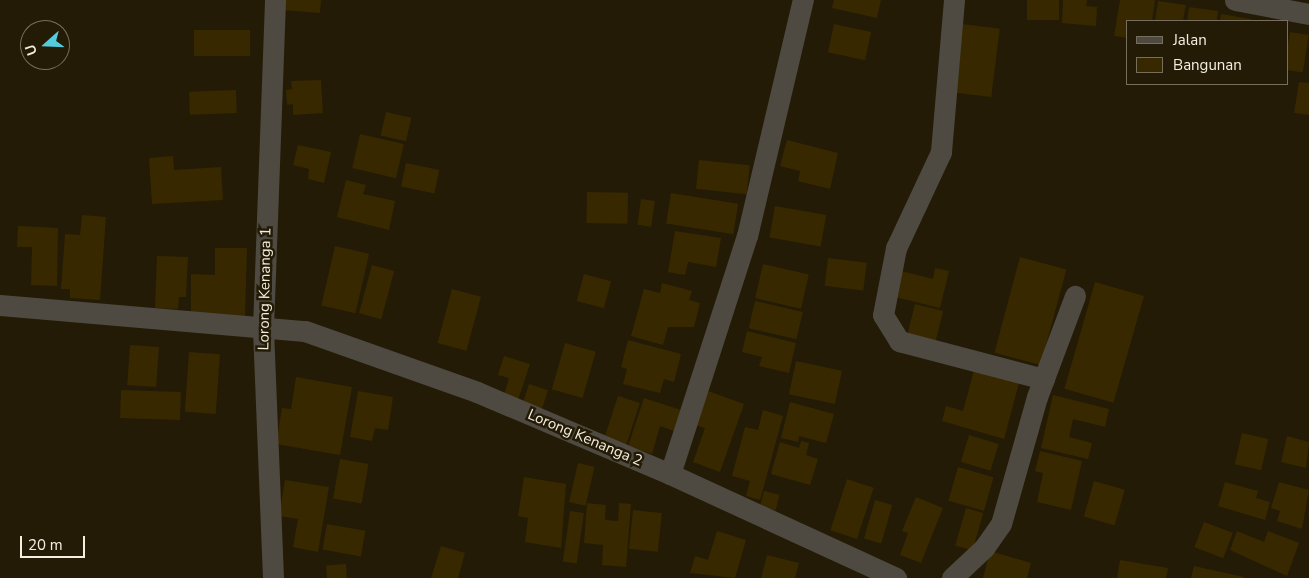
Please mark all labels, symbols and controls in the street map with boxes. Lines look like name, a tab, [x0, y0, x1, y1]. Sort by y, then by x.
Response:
north arrow	[20, 20, 70, 70]
legend	[1126, 20, 1289, 85]
text: Jalan	[1173, 30, 1207, 50]
text: U	[21, 42, 42, 58]
text: Bangunan	[1173, 55, 1242, 75]
street label: Lorong Kenanga 1	[255, 227, 275, 351]
street label: Lorong Kenanga 2	[525, 406, 645, 470]
scale bar	[22, 526, 88, 558]
text: 20 m	[28, 535, 63, 555]

